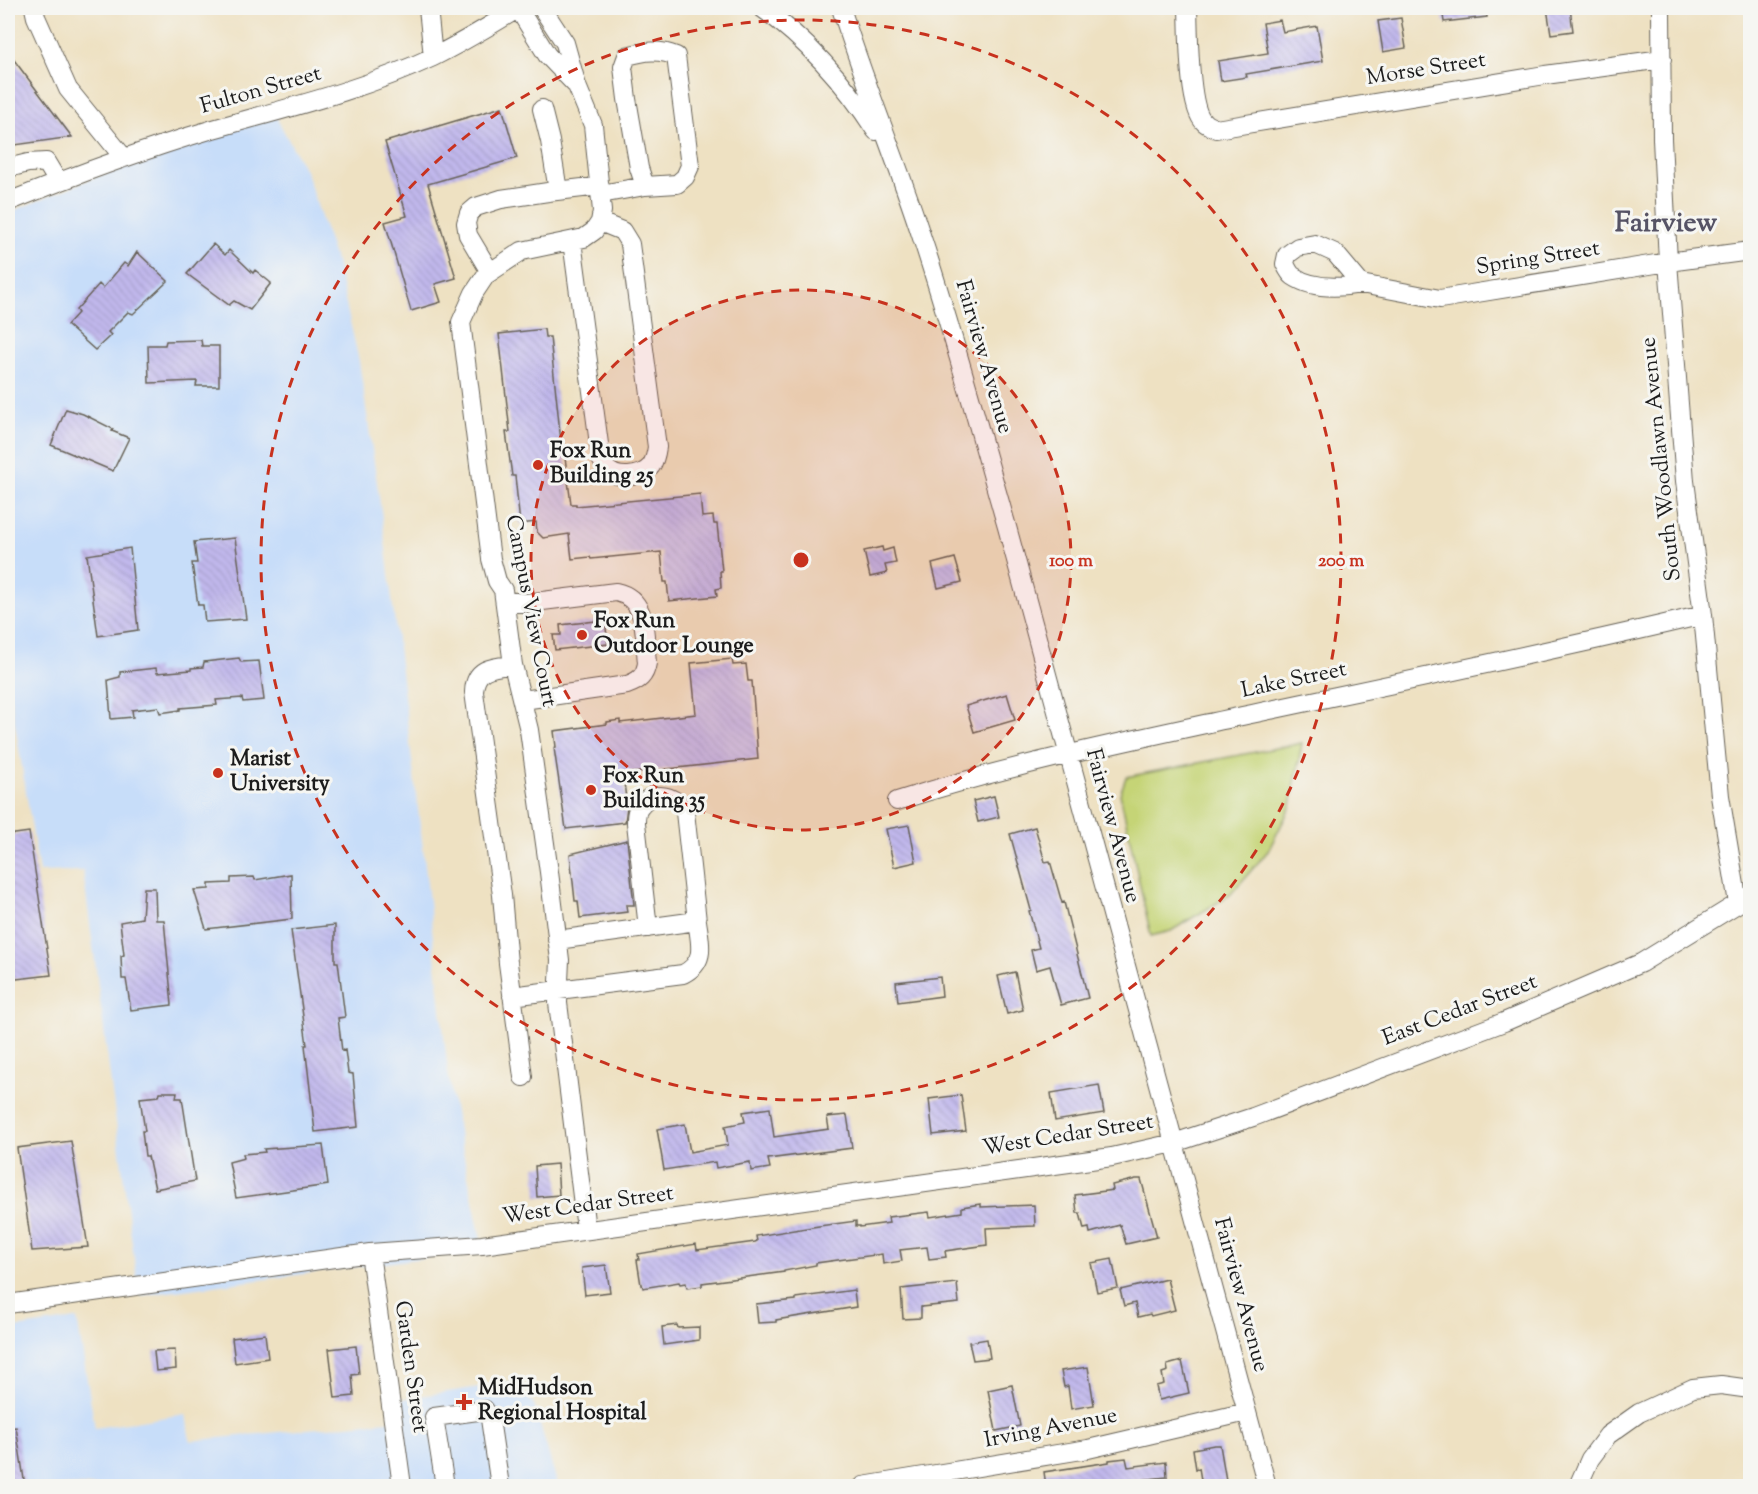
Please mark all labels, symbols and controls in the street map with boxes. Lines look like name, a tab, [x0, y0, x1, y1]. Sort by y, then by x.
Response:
street label: Morse Street	[1364, 45, 1489, 95]
street label: Fulton Street	[197, 58, 326, 124]
district label: Fairview	[1615, 204, 1717, 244]
street label: Spring Street	[1474, 233, 1603, 285]
street label: Fairview Avenue	[946, 276, 1020, 438]
street label: South Woodlawn Avenue	[1633, 335, 1691, 583]
place label: Fox Run Building 25	[550, 436, 654, 493]
marker: Fox Run Building 25	[531, 458, 545, 472]
street label: Campus View Court	[496, 512, 564, 710]
text: 100 m	[1049, 549, 1093, 575]
text: 200 m	[1318, 549, 1364, 575]
centre of rings	[791, 550, 811, 570]
place label: Fox Run Outdoor Lounge	[594, 606, 754, 663]
marker: Fox Run Outdoor Lounge	[575, 628, 589, 642]
street label: Lake Street	[1238, 654, 1350, 708]
place label: Marist University	[230, 744, 330, 801]
street label: Fairview Avenue	[1076, 745, 1148, 907]
place label: Fox Run Building 35	[603, 761, 705, 818]
marker: Marist University	[211, 766, 225, 780]
marker: Fox Run Building 35	[584, 783, 598, 797]
street label: East Cedar Street	[1378, 967, 1543, 1055]
street label: West Cedar Street	[980, 1107, 1156, 1165]
street label: West Cedar Street	[500, 1178, 676, 1234]
street label: Fairview Avenue	[1204, 1214, 1276, 1376]
street label: Garden Street	[385, 1299, 435, 1436]
place label: MidHudson Regional Hospital	[478, 1373, 647, 1430]
marker: MidHudson Regional Hospital	[455, 1393, 473, 1411]
street label: Irving Avenue	[982, 1400, 1120, 1458]

